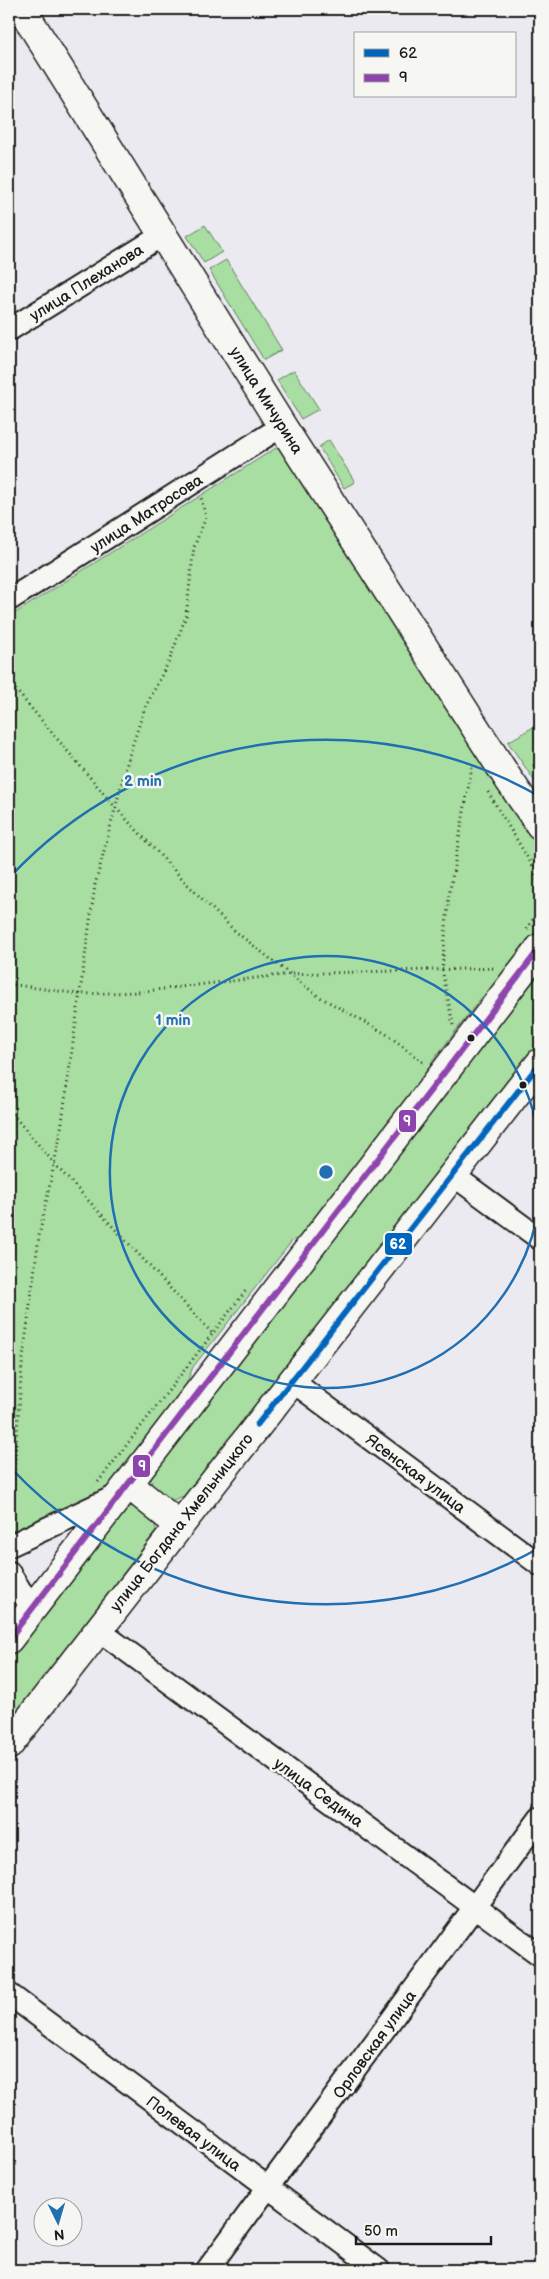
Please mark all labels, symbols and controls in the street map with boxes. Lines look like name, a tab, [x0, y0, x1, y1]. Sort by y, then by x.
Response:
legend	[354, 32, 516, 98]
text: 62	[399, 44, 417, 63]
text: 9	[399, 68, 408, 87]
street label: улица Плеханова	[26, 240, 148, 326]
street label: улица Мичурина	[225, 344, 307, 458]
street label: улица Матросова	[87, 471, 207, 558]
text: 2 min	[124, 772, 162, 791]
text: 1 min	[155, 1011, 191, 1030]
unlabelled marker	[466, 1033, 476, 1043]
unlabelled marker	[518, 1080, 528, 1090]
line badge: 9	[398, 1109, 417, 1133]
text: 9	[403, 1113, 411, 1130]
centre of rings	[317, 1163, 335, 1181]
line badge: 62	[384, 1232, 413, 1256]
text: 62	[390, 1236, 407, 1253]
street label: улица Богдана Хмельницкого	[107, 1430, 258, 1616]
street label: Ясенская улица	[361, 1430, 469, 1518]
line badge: 9	[132, 1454, 151, 1478]
text: 9	[138, 1458, 146, 1475]
street label: улица Седина	[270, 1755, 367, 1832]
street label: Орловская улица	[330, 1987, 421, 2103]
street label: Полевая улица	[142, 2092, 245, 2176]
north arrow	[32, 2196, 82, 2246]
scale bar	[356, 2214, 492, 2246]
text: 50 m	[364, 2222, 398, 2241]
text: N	[53, 2226, 65, 2243]

